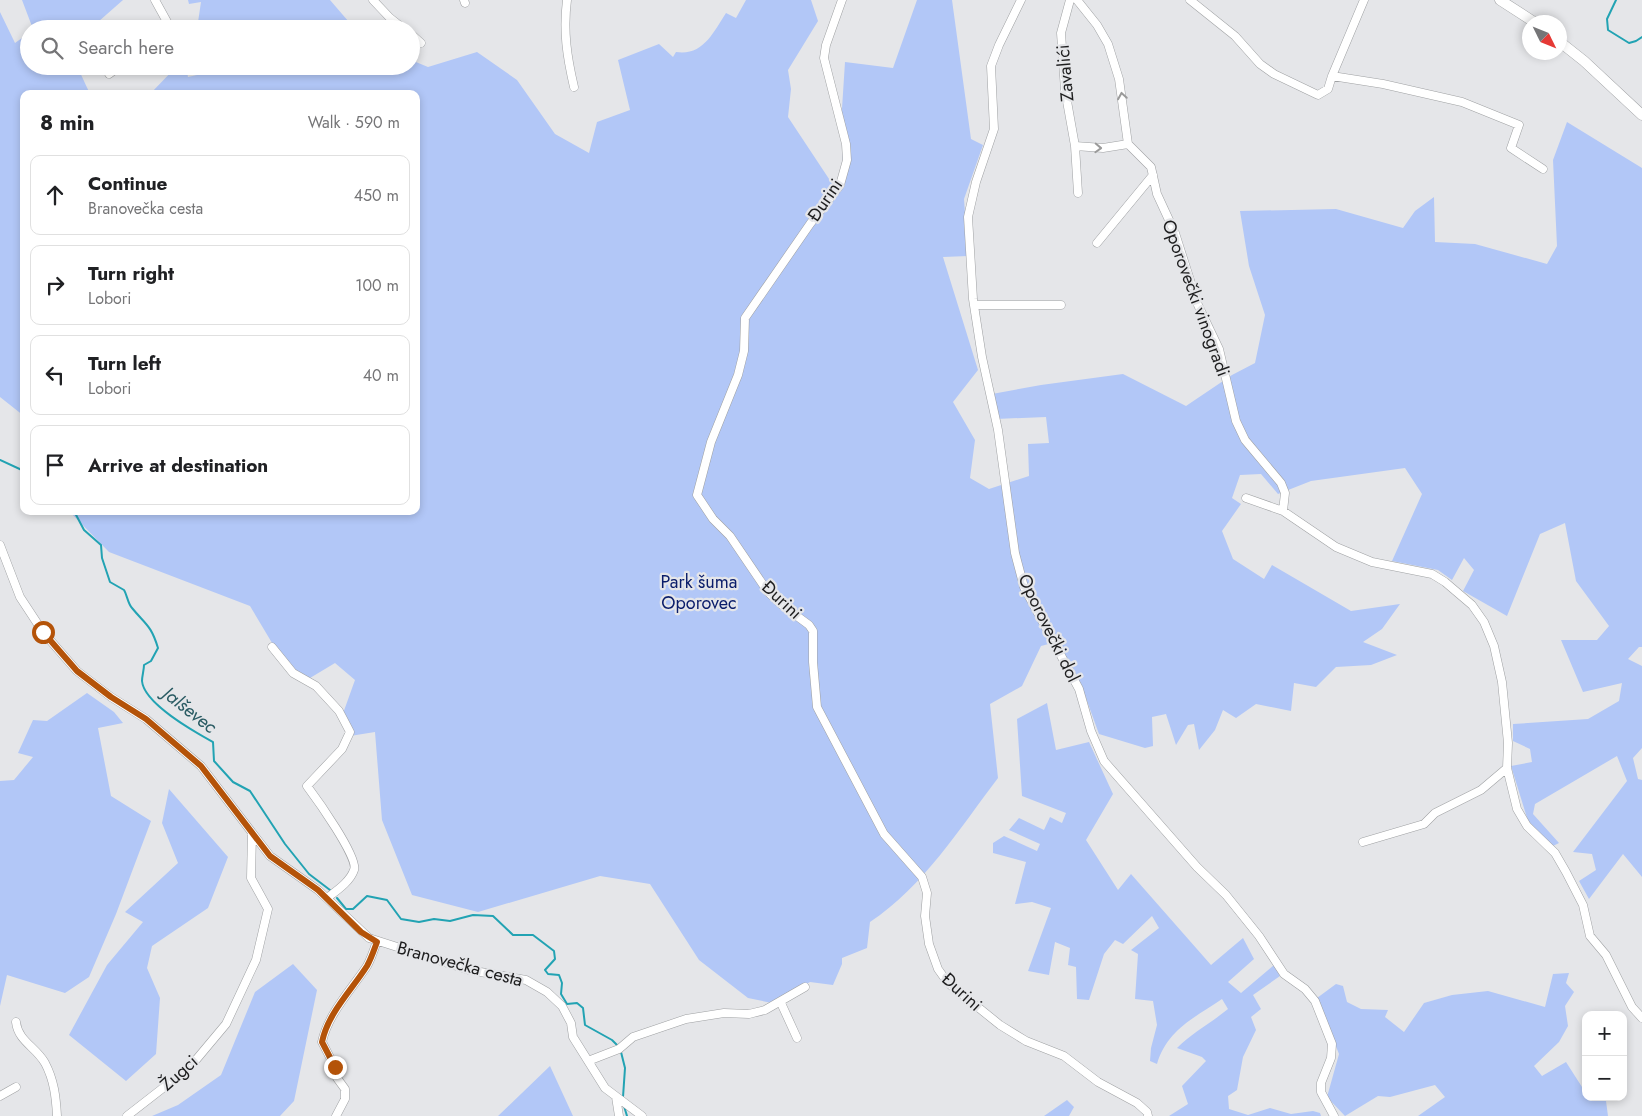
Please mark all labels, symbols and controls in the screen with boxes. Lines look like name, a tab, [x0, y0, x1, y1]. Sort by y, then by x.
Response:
north arrow	[1522, 15, 1567, 60]
search box	[20, 20, 420, 75]
icon: search	[38, 34, 66, 62]
text: Search here	[78, 34, 174, 61]
street label: Zavalići	[1050, 43, 1080, 103]
one-way arrow	[1117, 92, 1127, 100]
text: 8 min	[40, 108, 95, 138]
text: Walk · 590 m	[308, 111, 400, 134]
one-way arrow	[1095, 142, 1103, 153]
text: Continue	[88, 170, 167, 197]
street label: Đurini	[801, 173, 849, 227]
icon: ahead	[41, 181, 69, 209]
text: 450 m	[354, 184, 399, 207]
text: Branovečka cesta	[88, 197, 203, 220]
street label: Oporovečki vinogradi	[1156, 216, 1236, 380]
text: Turn right	[88, 260, 174, 287]
icon: right	[41, 271, 69, 299]
text: 100 m	[355, 274, 399, 297]
text: Lobori	[88, 287, 131, 310]
text: Turn left	[88, 350, 161, 377]
icon: left	[41, 361, 69, 389]
text: 40 m	[363, 364, 399, 387]
text: Lobori	[88, 377, 131, 400]
icon: arrive	[41, 451, 69, 479]
text: Arrive at destination	[88, 452, 268, 479]
park label: Park šuma Oporovec	[661, 569, 737, 616]
street label: Oporovečki dol	[1012, 569, 1086, 687]
street label: Đurini	[756, 575, 808, 625]
route start	[32, 621, 55, 644]
water label: Jalševec	[154, 678, 223, 740]
street label: Branovečka cesta	[394, 935, 526, 993]
street label: Đurini	[936, 967, 988, 1017]
map controls	[1582, 1011, 1627, 1101]
button: +	[1582, 1011, 1627, 1056]
street label: Žugci	[154, 1049, 204, 1097]
route end	[324, 1056, 347, 1079]
button: −	[1582, 1056, 1627, 1101]

